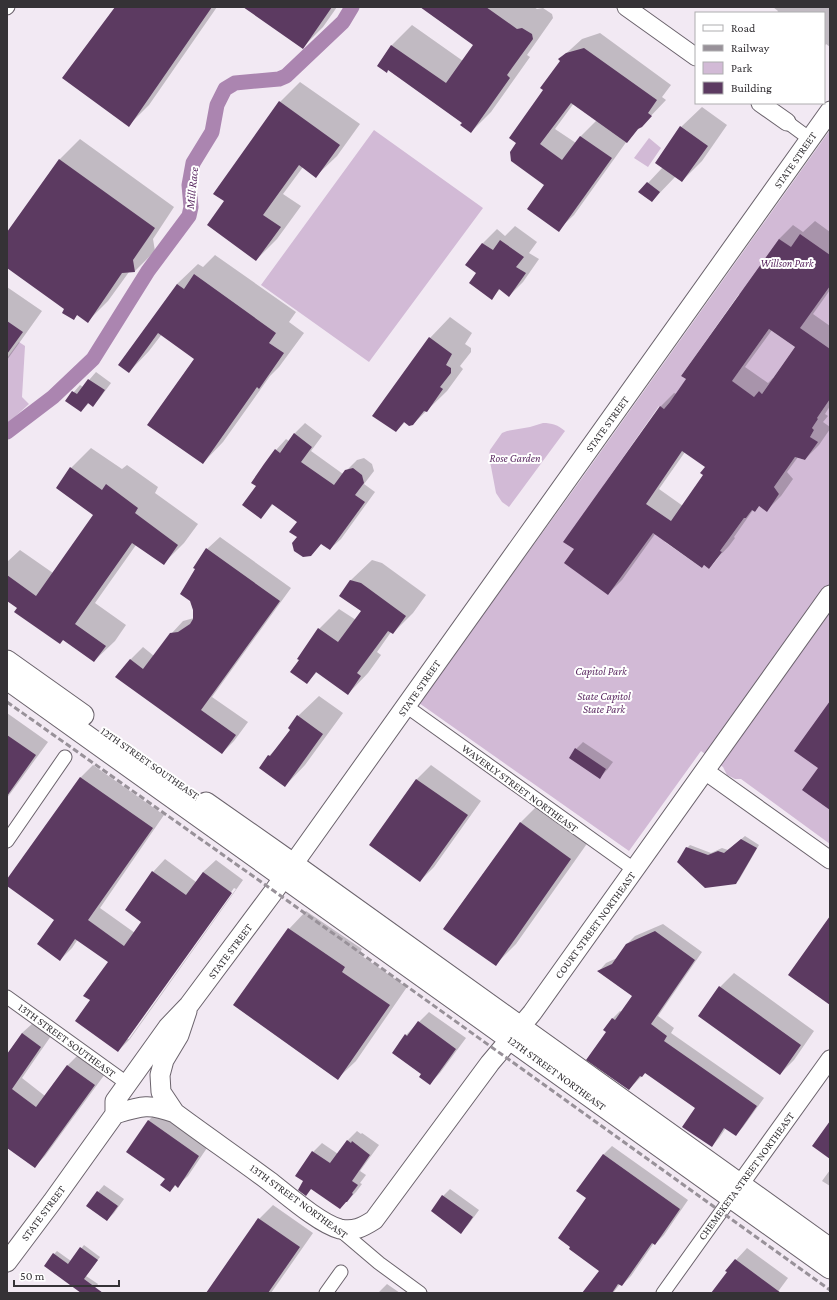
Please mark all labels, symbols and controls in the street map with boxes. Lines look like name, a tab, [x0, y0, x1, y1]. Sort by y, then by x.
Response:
legend	[695, 12, 825, 104]
text: Road	[731, 21, 756, 35]
text: Railway	[731, 41, 770, 55]
text: Park	[731, 61, 753, 75]
text: Building	[731, 81, 772, 95]
street label: STATE STREET	[771, 130, 819, 190]
water label: Mill Race	[183, 166, 201, 211]
park label: Willson Park	[760, 257, 815, 269]
street label: STATE STREET	[583, 394, 631, 454]
park label: Rose Garden	[490, 452, 541, 464]
street label: STATE STREET	[395, 658, 443, 718]
park label: Capitol Park	[575, 665, 628, 678]
park label: State Capitol State Park	[577, 690, 631, 715]
street label: 12TH STREET SOUTHEAST	[99, 724, 201, 802]
street label: WAVERLY STREET NORTHEAST	[459, 742, 581, 834]
street label: COURT STREET NORTHEAST	[552, 869, 638, 981]
street label: STATE STREET	[205, 921, 255, 981]
street label: 13TH STREET SOUTHEAST	[16, 1001, 118, 1079]
street label: 12TH STREET NORTHEAST	[506, 1033, 608, 1113]
street label: CHEMEKETA STREET NORTHEAST	[696, 1110, 796, 1242]
street label: 13TH STREET NORTHEAST	[248, 1161, 350, 1241]
street label: STATE STREET	[18, 1183, 68, 1243]
scale bar	[14, 1262, 119, 1288]
text: 50 m	[20, 1269, 45, 1283]

